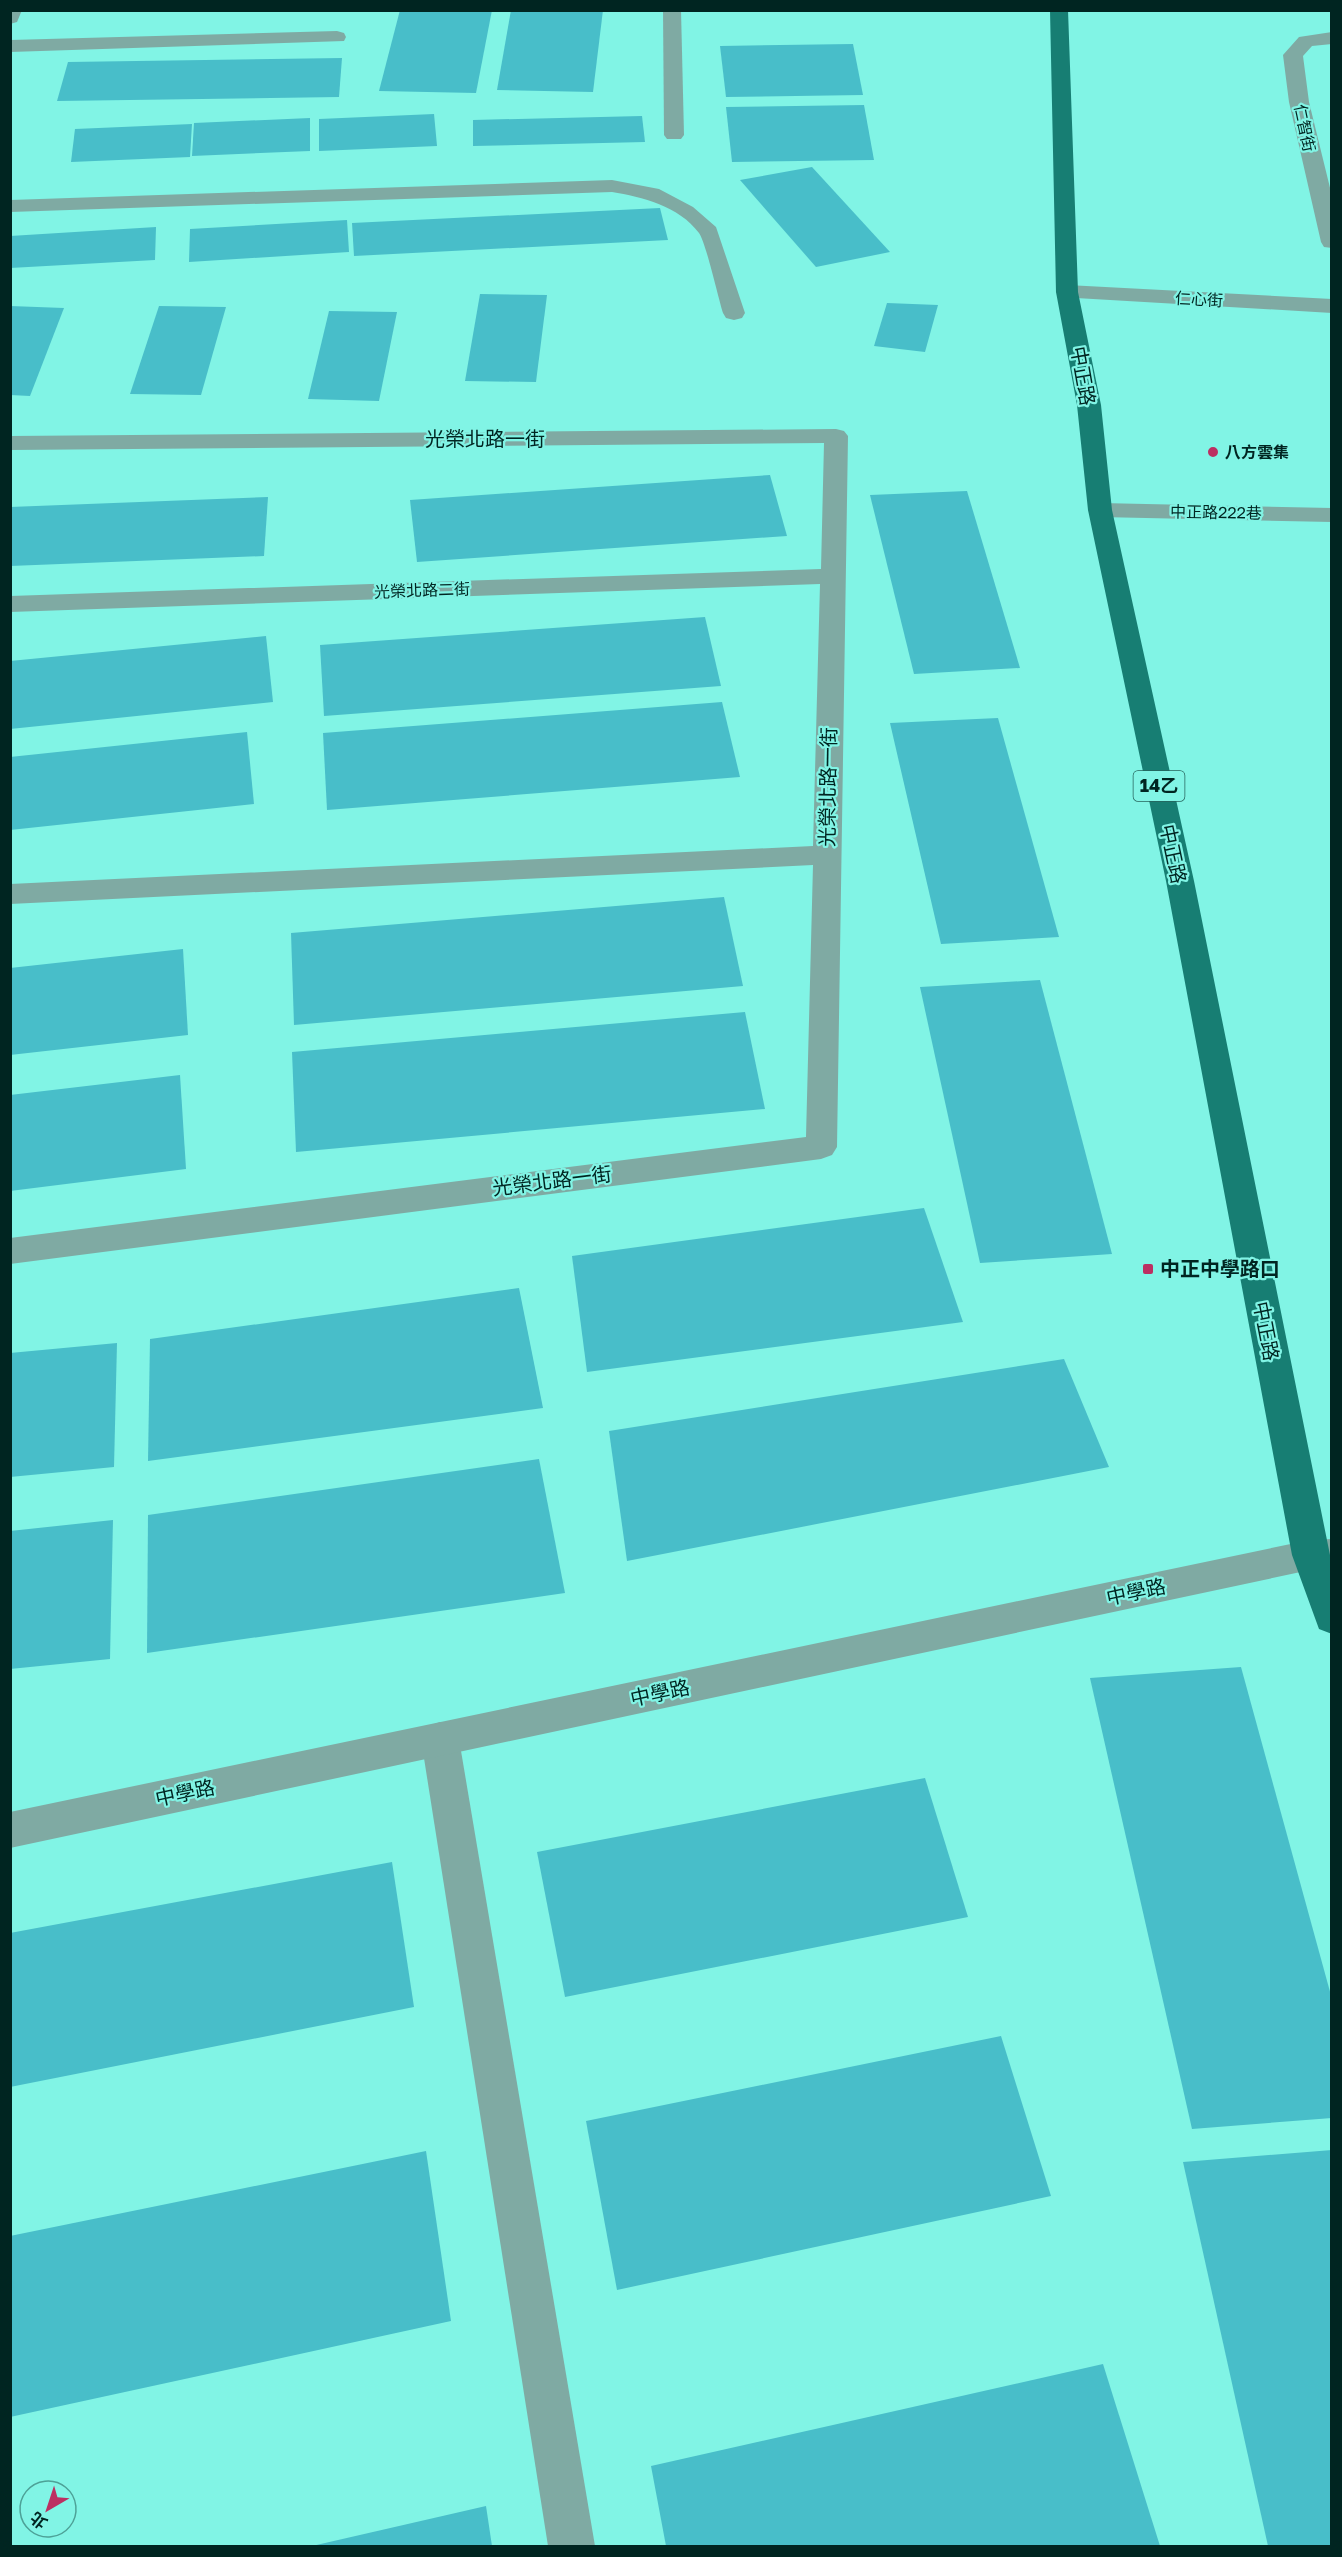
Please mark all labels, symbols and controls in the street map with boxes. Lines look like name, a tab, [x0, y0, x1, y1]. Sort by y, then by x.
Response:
street label: 仁智街	[1290, 102, 1320, 154]
street label: 仁心街	[1175, 288, 1223, 310]
street label: 中正路	[1067, 344, 1101, 407]
street label: 光榮北路一街	[425, 426, 545, 450]
place label: 八方雲集	[1225, 442, 1289, 462]
marker: 八方雲集	[1206, 445, 1220, 459]
street label: 中正路222巷	[1170, 501, 1262, 523]
street label: 光榮北路二街	[374, 578, 470, 602]
street label: 光榮北路一街	[814, 727, 840, 847]
road number: 14乙	[1134, 771, 1184, 801]
street label: 中正路	[1156, 822, 1192, 886]
street label: 光榮北路一街	[491, 1161, 613, 1199]
place label: 中正中學路口	[1160, 1256, 1280, 1280]
marker: 中正中學路口	[1141, 1262, 1155, 1276]
street label: 中正路	[1249, 1299, 1284, 1363]
street label: 中學路	[1104, 1573, 1168, 1609]
street label: 中學路	[628, 1674, 692, 1710]
street label: 中學路	[153, 1774, 217, 1810]
north arrow	[18, 2479, 78, 2539]
text: 北	[26, 2508, 51, 2533]

